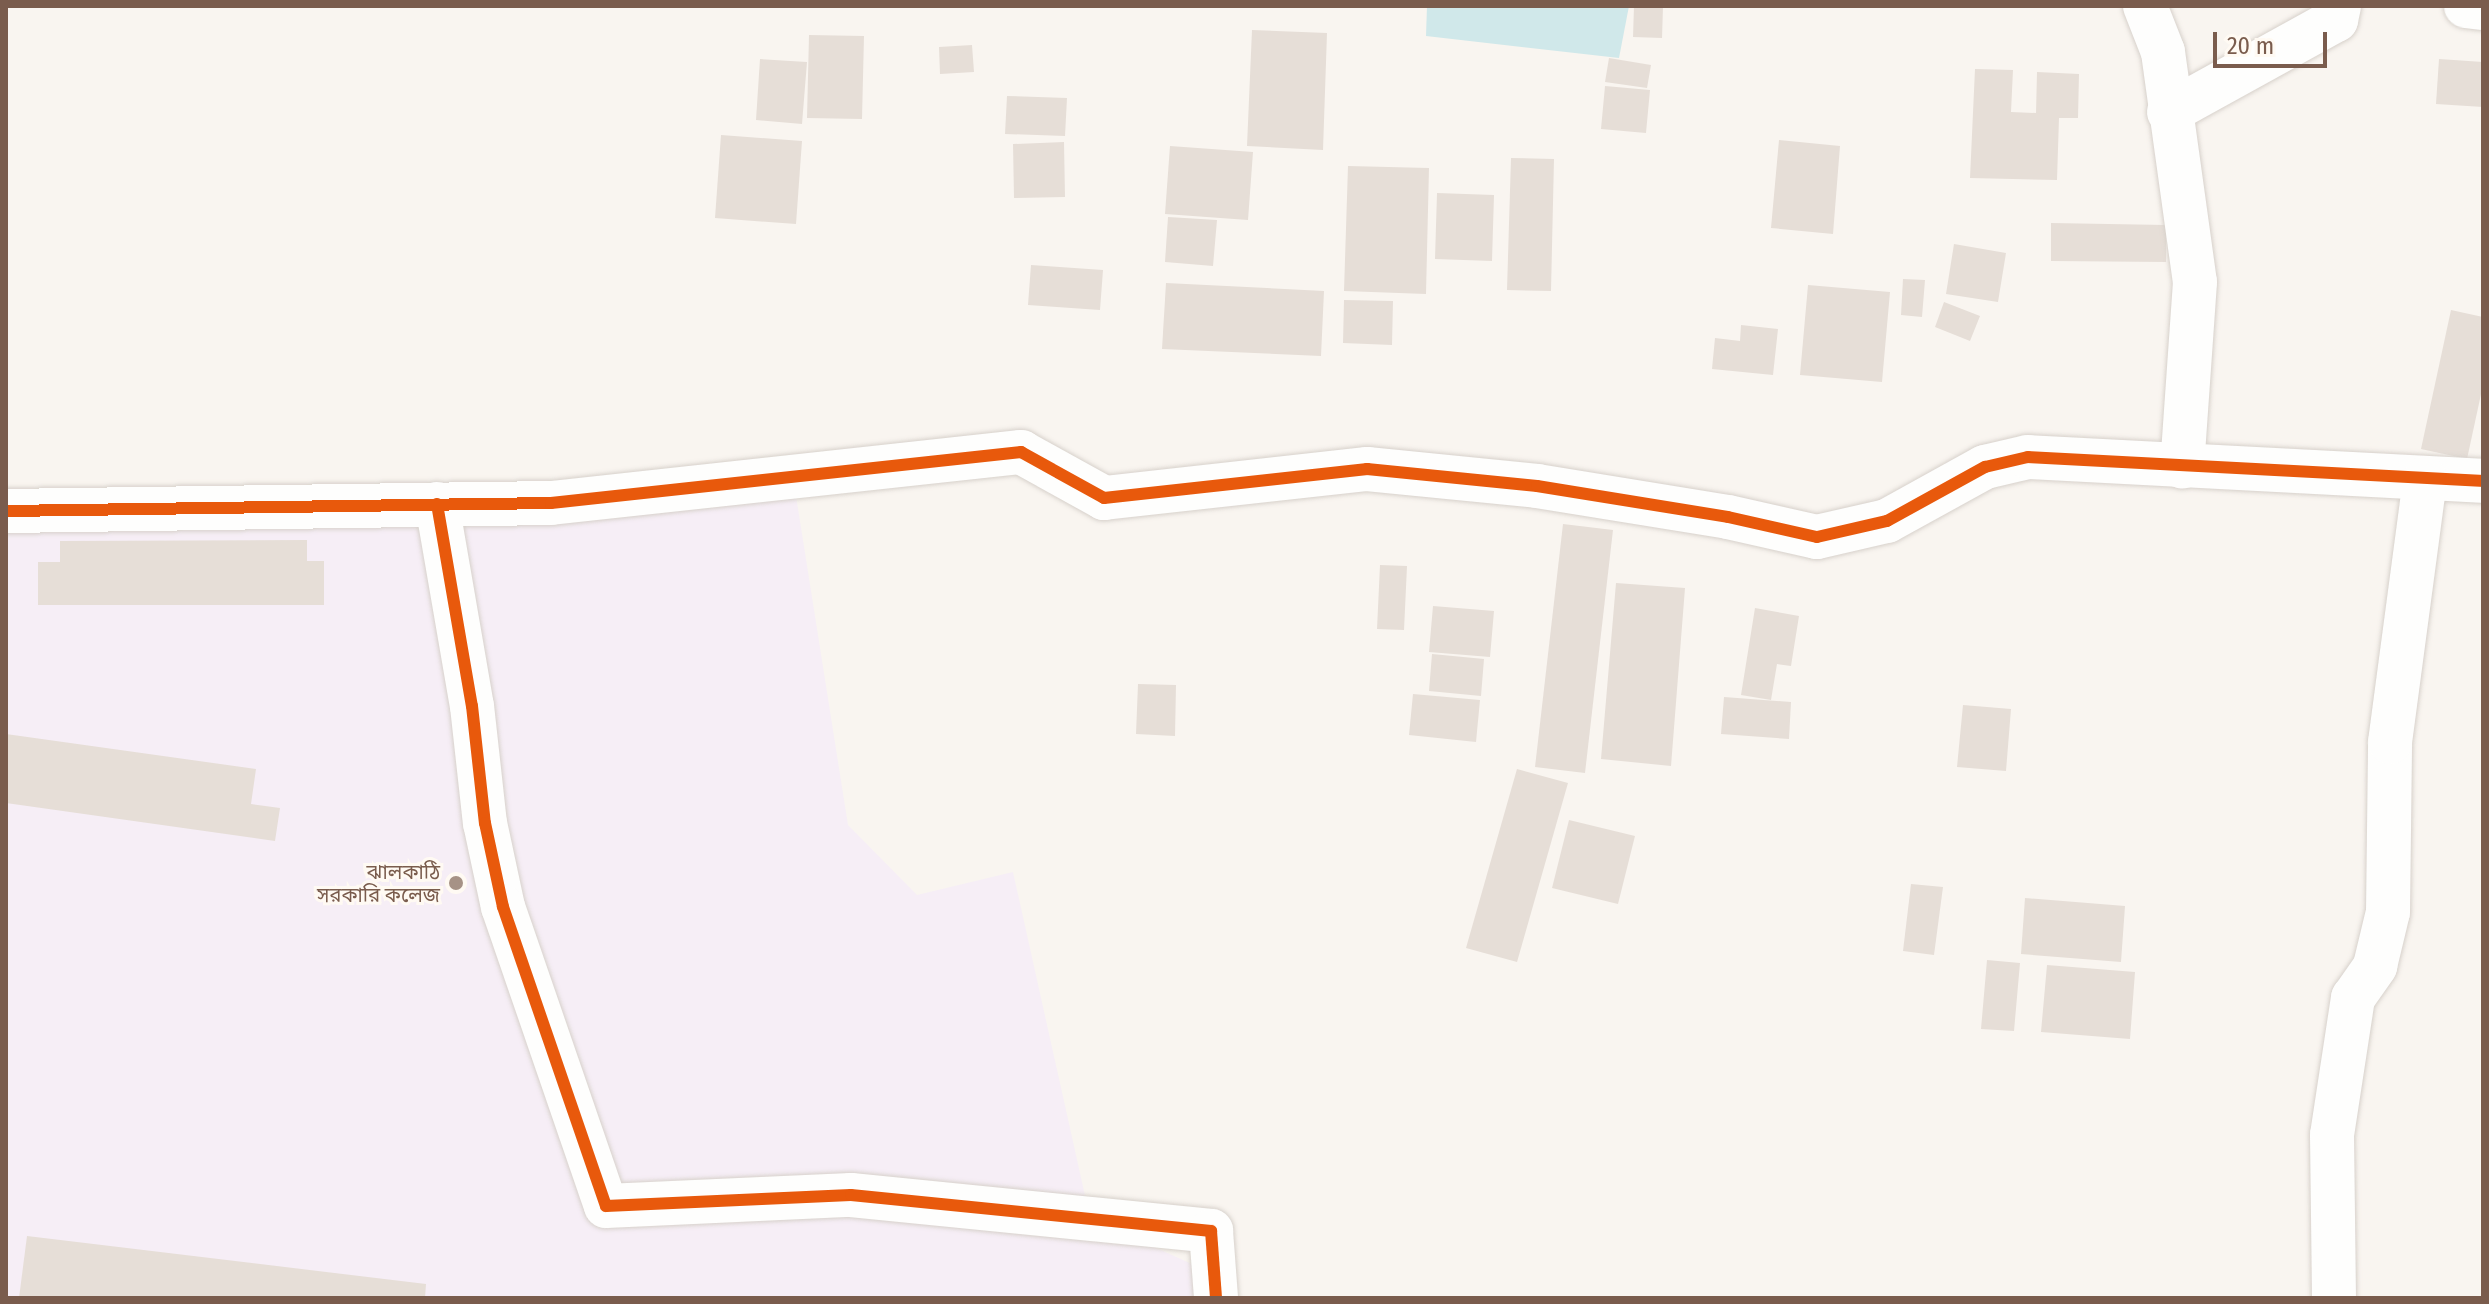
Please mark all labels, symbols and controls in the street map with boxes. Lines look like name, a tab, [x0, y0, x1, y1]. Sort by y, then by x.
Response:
scale bar	[2217, 16, 2331, 66]
text: 20 m	[2227, 32, 2274, 60]
place label: ঝালকাঠি সরকারি কলেজ	[317, 860, 440, 907]
marker: ঝালকাঠি সরকারি কলেজ	[447, 874, 465, 892]

